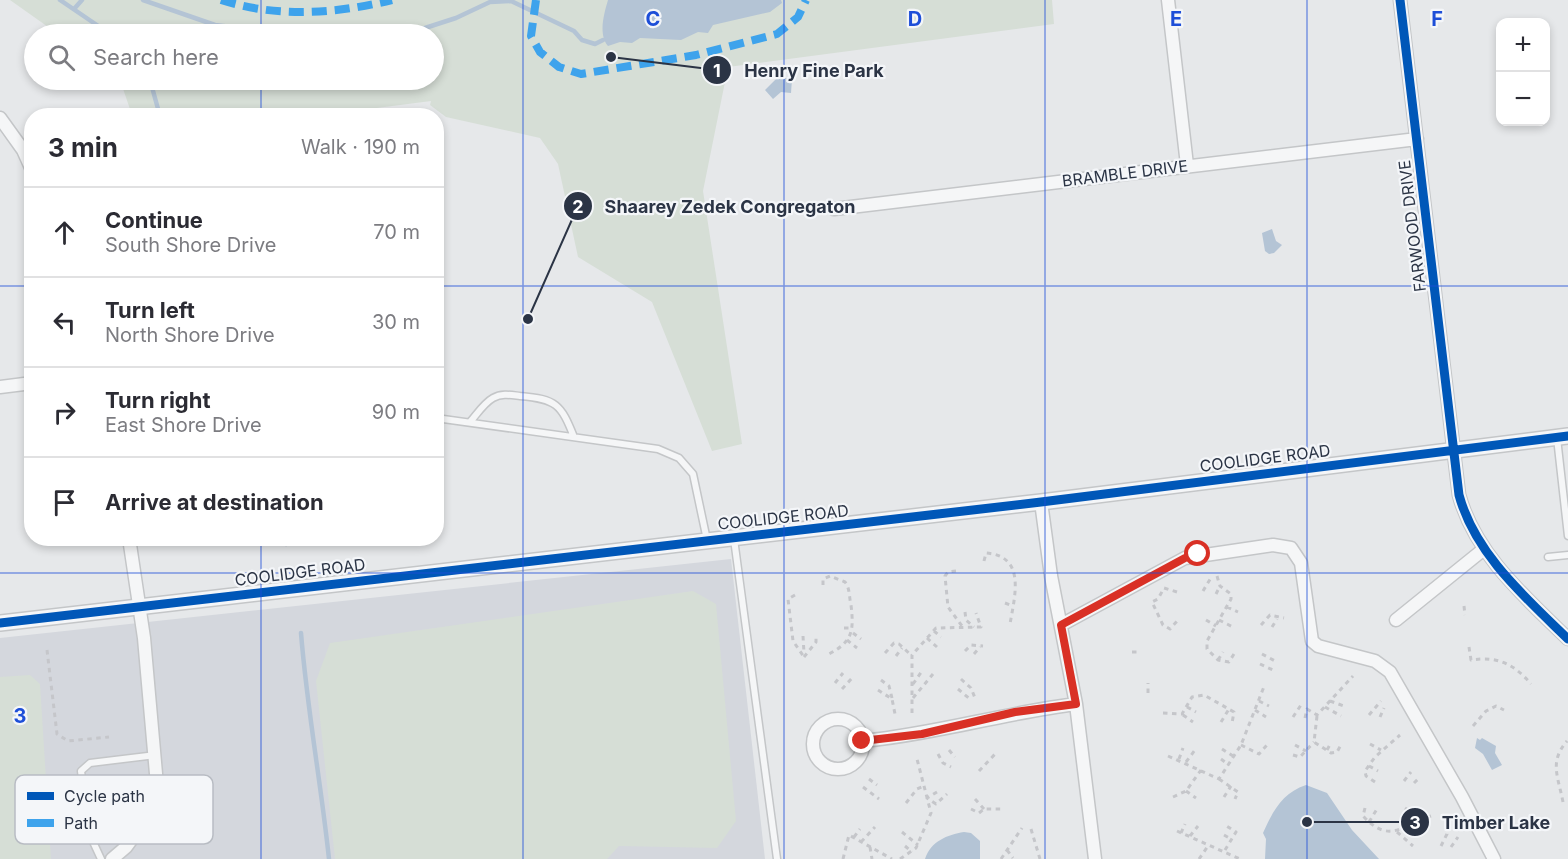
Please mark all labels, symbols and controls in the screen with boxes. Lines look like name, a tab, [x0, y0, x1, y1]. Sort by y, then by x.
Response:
text: C	[646, 7, 660, 31]
text: D	[908, 7, 922, 31]
text: E	[1170, 7, 1182, 31]
text: F	[1431, 7, 1443, 31]
map controls	[1496, 18, 1550, 126]
button: +	[1496, 18, 1550, 72]
search box	[24, 24, 444, 90]
icon: search	[45, 41, 78, 74]
text: Search here	[93, 44, 219, 70]
callout: Henry Fine Park	[702, 52, 896, 88]
text: 1	[713, 60, 721, 81]
text: Henry Fine Park	[744, 60, 884, 81]
button: −	[1496, 72, 1550, 126]
text: 3 min	[48, 132, 118, 163]
text: Walk · 190 m	[301, 135, 420, 159]
street label: BRAMBLE DRIVE	[1061, 155, 1189, 191]
street label: FARWOOD DRIVE	[1394, 159, 1430, 293]
callout: Shaarey Zedek Congregaton	[563, 188, 867, 224]
text: 2	[572, 196, 584, 217]
text: Shaarey Zedek Congregaton	[605, 196, 855, 217]
text: Continue	[105, 207, 203, 233]
icon: ahead	[48, 216, 81, 249]
text: 70 m	[373, 220, 420, 244]
text: South Shore Drive	[105, 233, 276, 257]
text: Turn left	[105, 297, 195, 323]
icon: left	[48, 306, 81, 339]
text: 30 m	[372, 310, 420, 334]
text: North Shore Drive	[105, 323, 275, 347]
text: Turn right	[105, 387, 211, 413]
icon: right	[48, 396, 81, 429]
text: 90 m	[372, 400, 420, 424]
text: East Shore Drive	[105, 413, 262, 437]
street label: COOLIDGE ROAD	[1198, 440, 1332, 476]
icon: arrive	[48, 486, 81, 519]
text: Arrive at destination	[105, 489, 324, 515]
street label: COOLIDGE ROAD	[716, 500, 850, 534]
route start	[1184, 540, 1210, 566]
street label: COOLIDGE ROAD	[233, 554, 367, 590]
text: 3	[14, 704, 26, 728]
route end	[848, 727, 874, 753]
legend	[15, 775, 213, 844]
text: Cycle path	[64, 786, 145, 806]
callout: Timber Lake	[1400, 804, 1562, 840]
text: 3	[1409, 812, 1421, 833]
text: Timber Lake	[1442, 812, 1550, 833]
text: Path	[64, 813, 98, 833]

